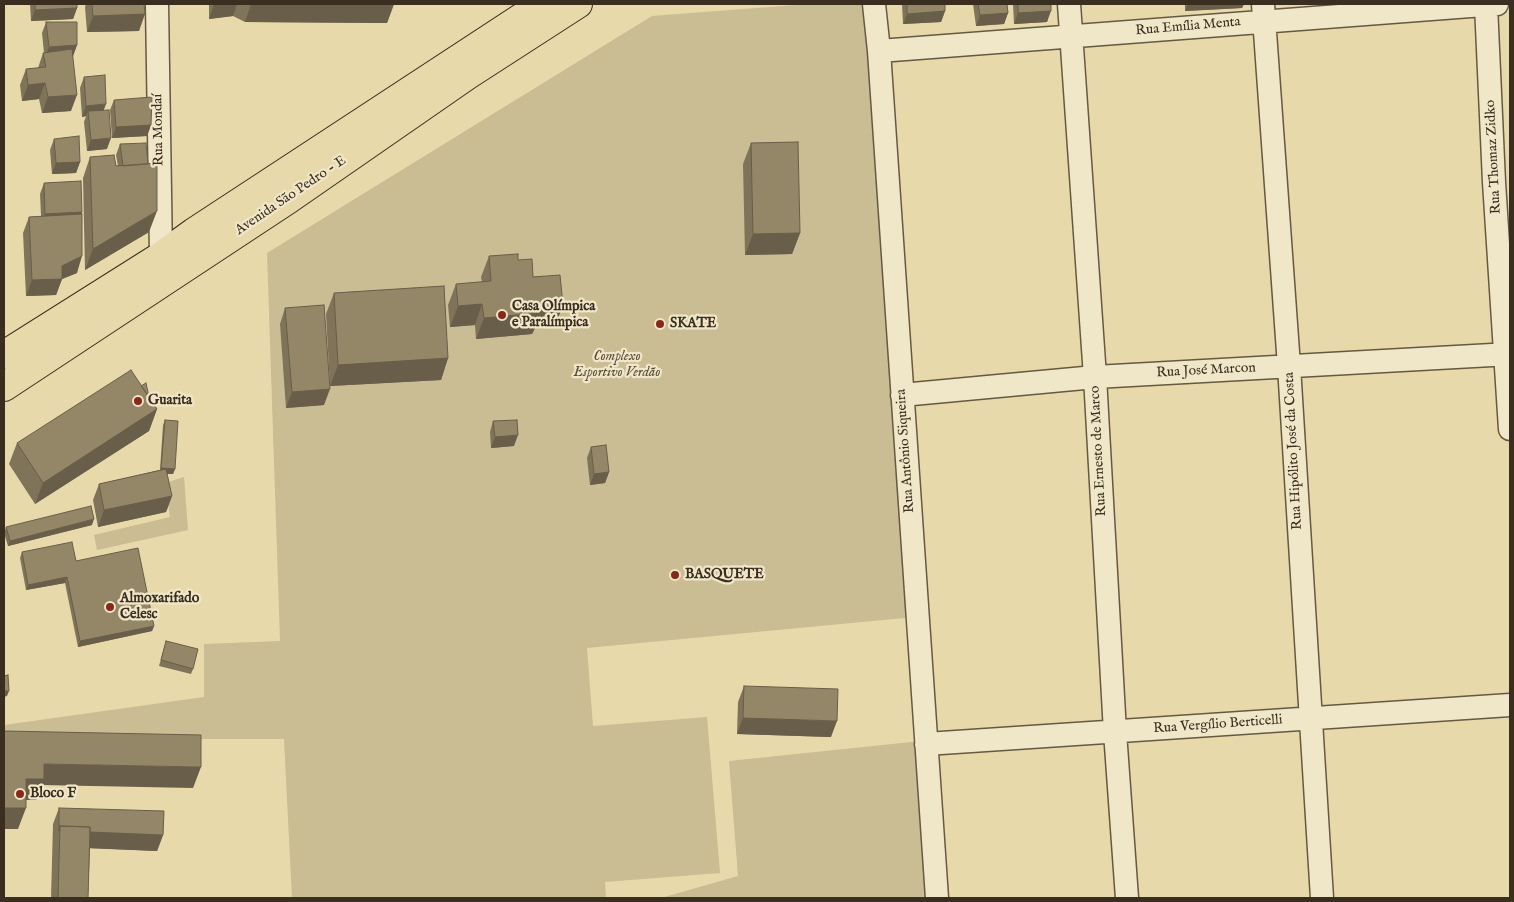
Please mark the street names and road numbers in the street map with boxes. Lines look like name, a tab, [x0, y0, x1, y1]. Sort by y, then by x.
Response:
street label: Rua Emília Menta	[1135, 14, 1241, 40]
street label: Rua Mondaí	[150, 94, 168, 166]
street label: Rua Thomaz Zidko	[1483, 99, 1505, 215]
street label: Avenida São Pedro - E	[232, 153, 350, 239]
street label: Rua José Marcon	[1156, 360, 1256, 382]
street label: Rua Hipólito José da Costa	[1281, 372, 1307, 530]
street label: Rua Ernesto de Marco	[1087, 385, 1111, 517]
street label: Rua Antônio Siqueira	[893, 388, 919, 514]
street label: Rua Vergílio Berticelli	[1153, 712, 1283, 738]

